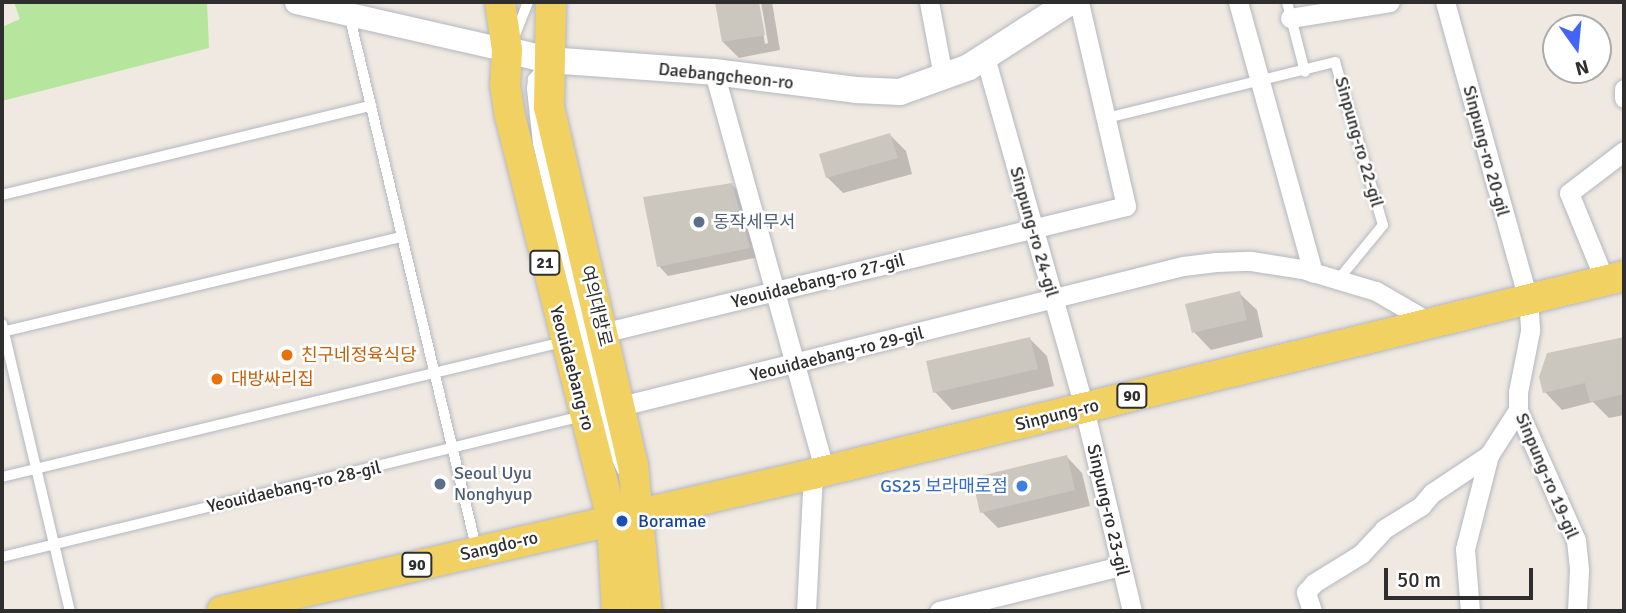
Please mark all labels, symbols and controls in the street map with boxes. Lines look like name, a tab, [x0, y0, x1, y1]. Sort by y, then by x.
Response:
north arrow	[1542, 14, 1612, 84]
text: N	[1572, 54, 1591, 81]
street label: Daebangcheon-ro	[657, 58, 795, 94]
street label: Sinpung-ro 22-gil	[1330, 74, 1388, 210]
street label: Sinpung-ro 20-gil	[1458, 83, 1514, 219]
street label: Sinpung-ro 24-gil	[1005, 164, 1063, 300]
place label: 동작세무서	[713, 211, 796, 233]
marker: 동작세무서	[691, 214, 707, 230]
street label: Yeouidaebang-ro 27-gil	[729, 249, 907, 313]
road number: 21	[529, 250, 561, 276]
street label: 여의대방로	[576, 263, 616, 349]
street label: Yeouidaebang-ro	[545, 303, 599, 433]
street label: Yeouidaebang-ro 29-gil	[748, 322, 926, 386]
place label: 친구네정육식당	[301, 344, 417, 366]
marker: 친구네정육식당	[279, 347, 295, 363]
place label: 대방싸리집	[231, 368, 314, 390]
marker: 대방싸리집	[209, 371, 225, 387]
road number: 90	[1116, 384, 1148, 408]
street label: Sinpung-ro	[1013, 394, 1101, 436]
street label: Sinpung-ro 19-gil	[1511, 410, 1583, 542]
street label: Sinpung-ro 23-gil	[1082, 442, 1134, 578]
street label: Yeouidaebang-ro 28-gil	[205, 456, 383, 518]
place label: Seoul Uyu Nonghyup	[454, 463, 532, 505]
place label: GS25 보라매로점	[880, 475, 1008, 497]
marker: Seoul Uyu Nonghyup	[432, 476, 448, 492]
marker: GS25 보라매로점	[1014, 478, 1030, 494]
place label: Boramae	[638, 510, 706, 532]
marker: Boramae	[612, 511, 632, 531]
street label: Sangdo-ro	[458, 527, 540, 565]
road number: 90	[401, 552, 433, 578]
scale bar	[1388, 554, 1537, 598]
text: 50 m	[1397, 567, 1441, 593]

